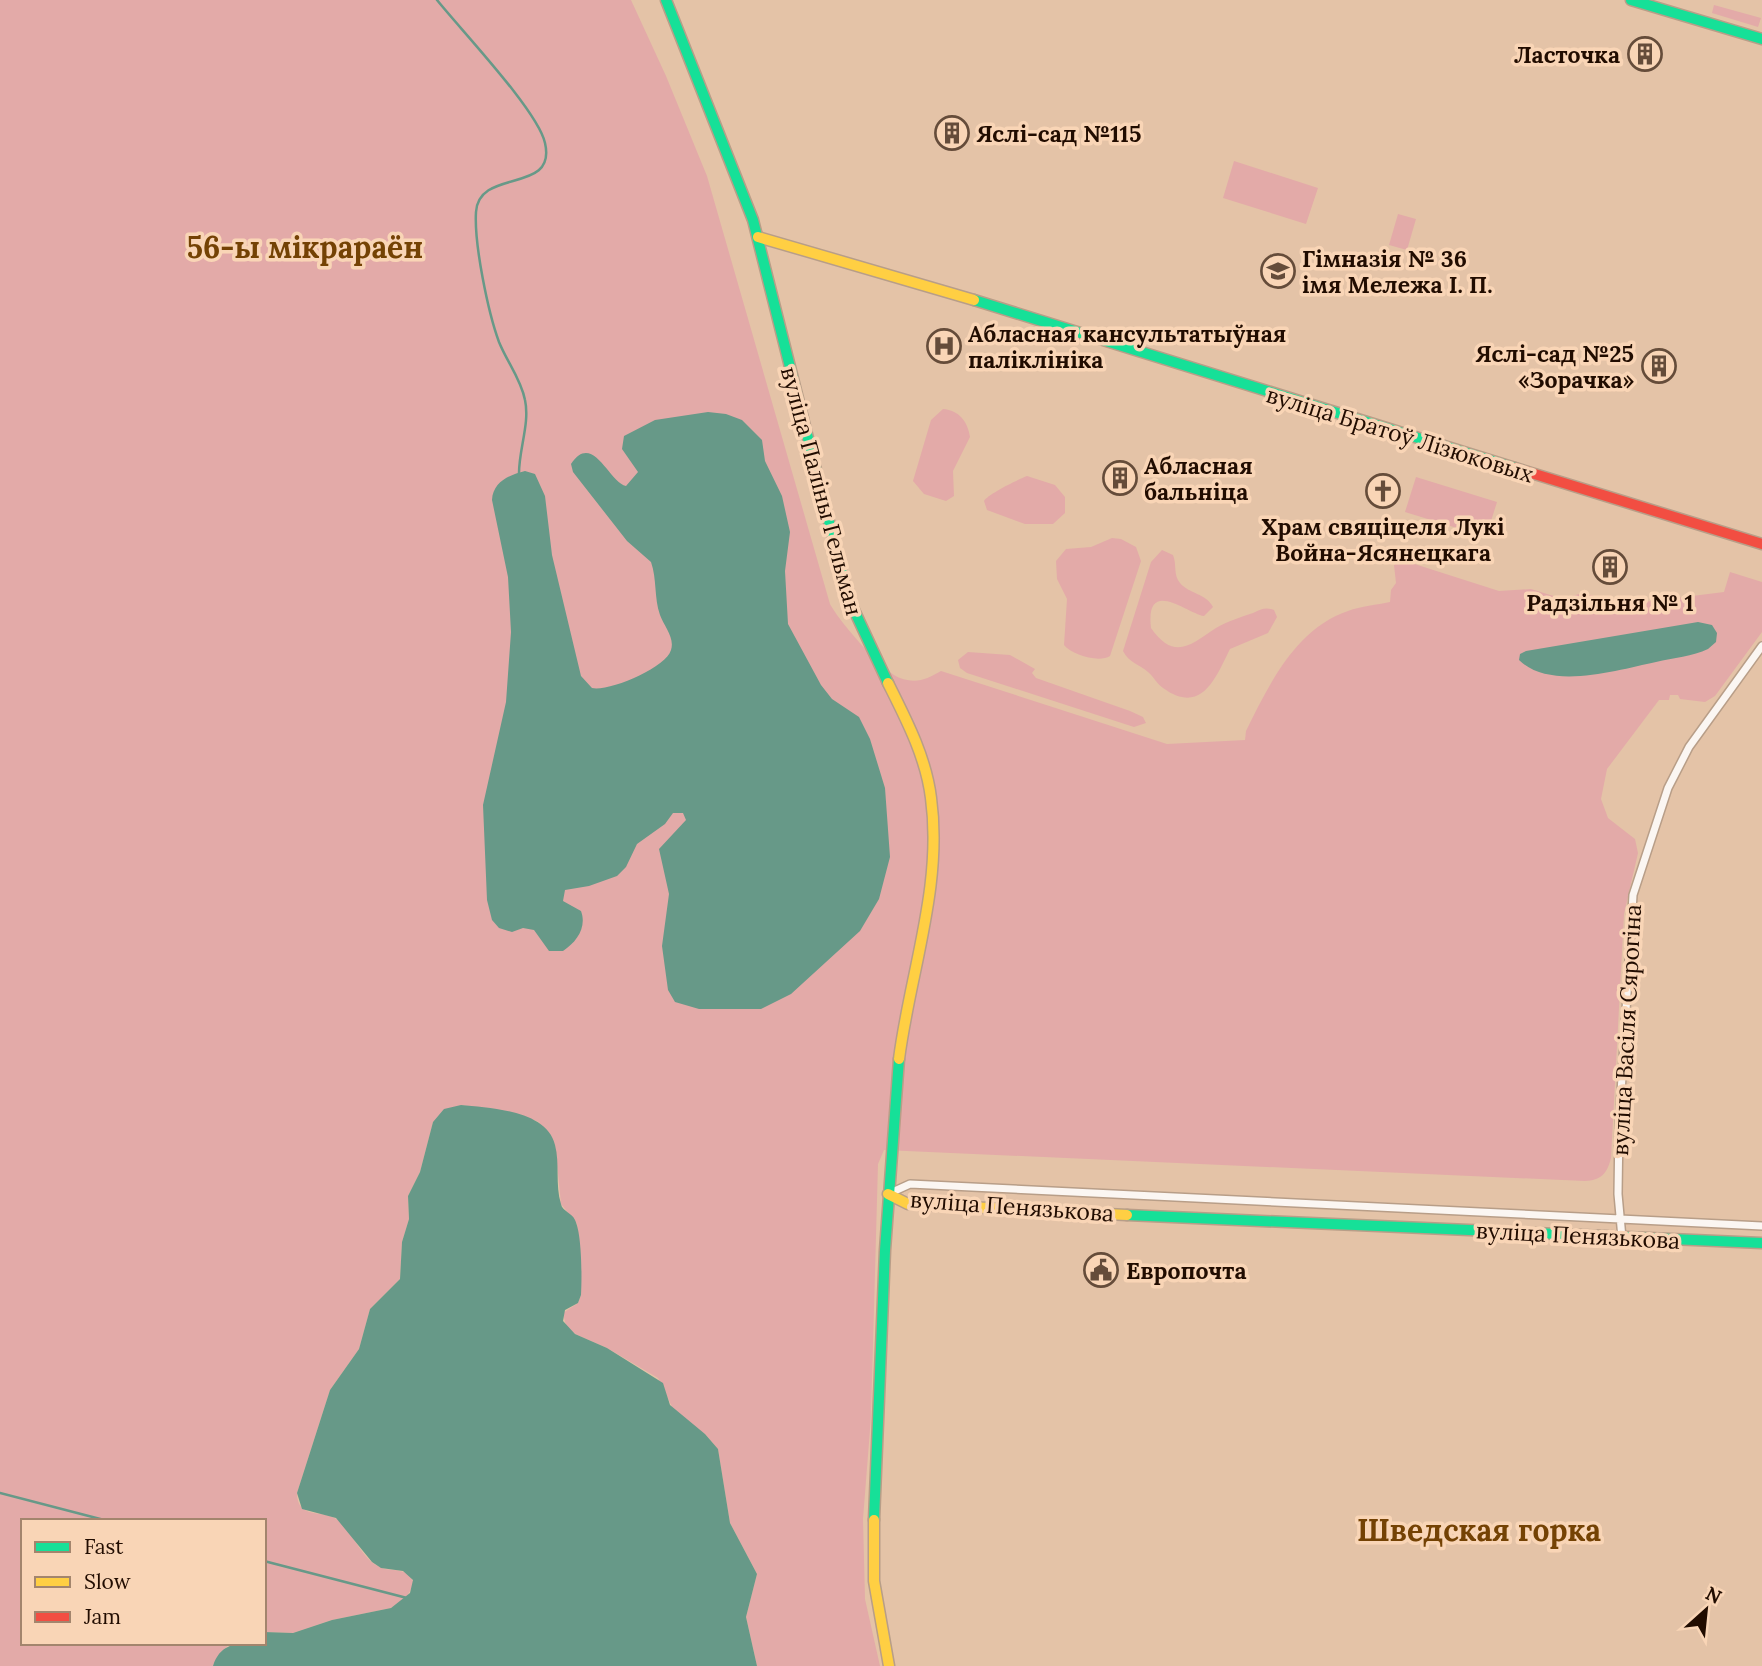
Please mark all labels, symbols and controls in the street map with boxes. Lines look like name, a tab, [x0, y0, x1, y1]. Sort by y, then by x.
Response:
building icon: Ласточка	[1626, 35, 1664, 73]
place label: Ласточка	[1514, 40, 1620, 69]
building icon: Яслі-сад №115	[933, 114, 971, 152]
place label: Яслі-сад №115	[976, 119, 1141, 148]
district label: 56-ы мікрараён	[187, 228, 423, 266]
place label: Гімназія № 36 імя Мележа І. П.	[1302, 244, 1493, 299]
school or university icon: Гімназія № 36 імя Мележа І. П.	[1259, 252, 1297, 290]
place label: Абласная кансультатыўная паліклініка	[968, 319, 1286, 374]
hospital icon: Абласная кансультатыўная паліклініка	[925, 327, 963, 365]
place label: Яслі-сад №25 «Зорачка»	[1475, 339, 1634, 394]
building icon: Яслі-сад №25 «Зорачка»	[1640, 347, 1678, 385]
street label: вуліца Паліны Гельман	[775, 363, 869, 619]
street label: вуліца Братоў Лізюковых	[1263, 380, 1537, 488]
place label: Абласная бальніца	[1144, 451, 1253, 506]
building icon: Абласная бальніца	[1101, 459, 1139, 497]
church icon: Храм свяціцеля Лукі Война-Ясянецкага	[1364, 472, 1402, 510]
place label: Храм свяціцеля Лукі Война-Ясянецкага	[1262, 512, 1504, 567]
building icon: Радзільня № 1	[1591, 548, 1629, 586]
place label: Радзільня № 1	[1526, 588, 1694, 617]
street label: вуліца Васіля Сярогіна	[1605, 903, 1647, 1156]
street label: вуліца Пенязькова	[909, 1184, 1115, 1228]
street label: вуліца Пенязькова	[1475, 1215, 1681, 1255]
public building icon: Европочта	[1082, 1251, 1120, 1289]
place label: Европочта	[1126, 1256, 1246, 1285]
district label: Шведская горка	[1357, 1511, 1601, 1549]
legend	[21, 1519, 266, 1645]
text: Fast	[84, 1533, 124, 1560]
text: Slow	[84, 1568, 131, 1595]
north arrow	[1671, 1575, 1741, 1645]
text: N	[1702, 1581, 1726, 1609]
text: Jam	[83, 1603, 121, 1630]

